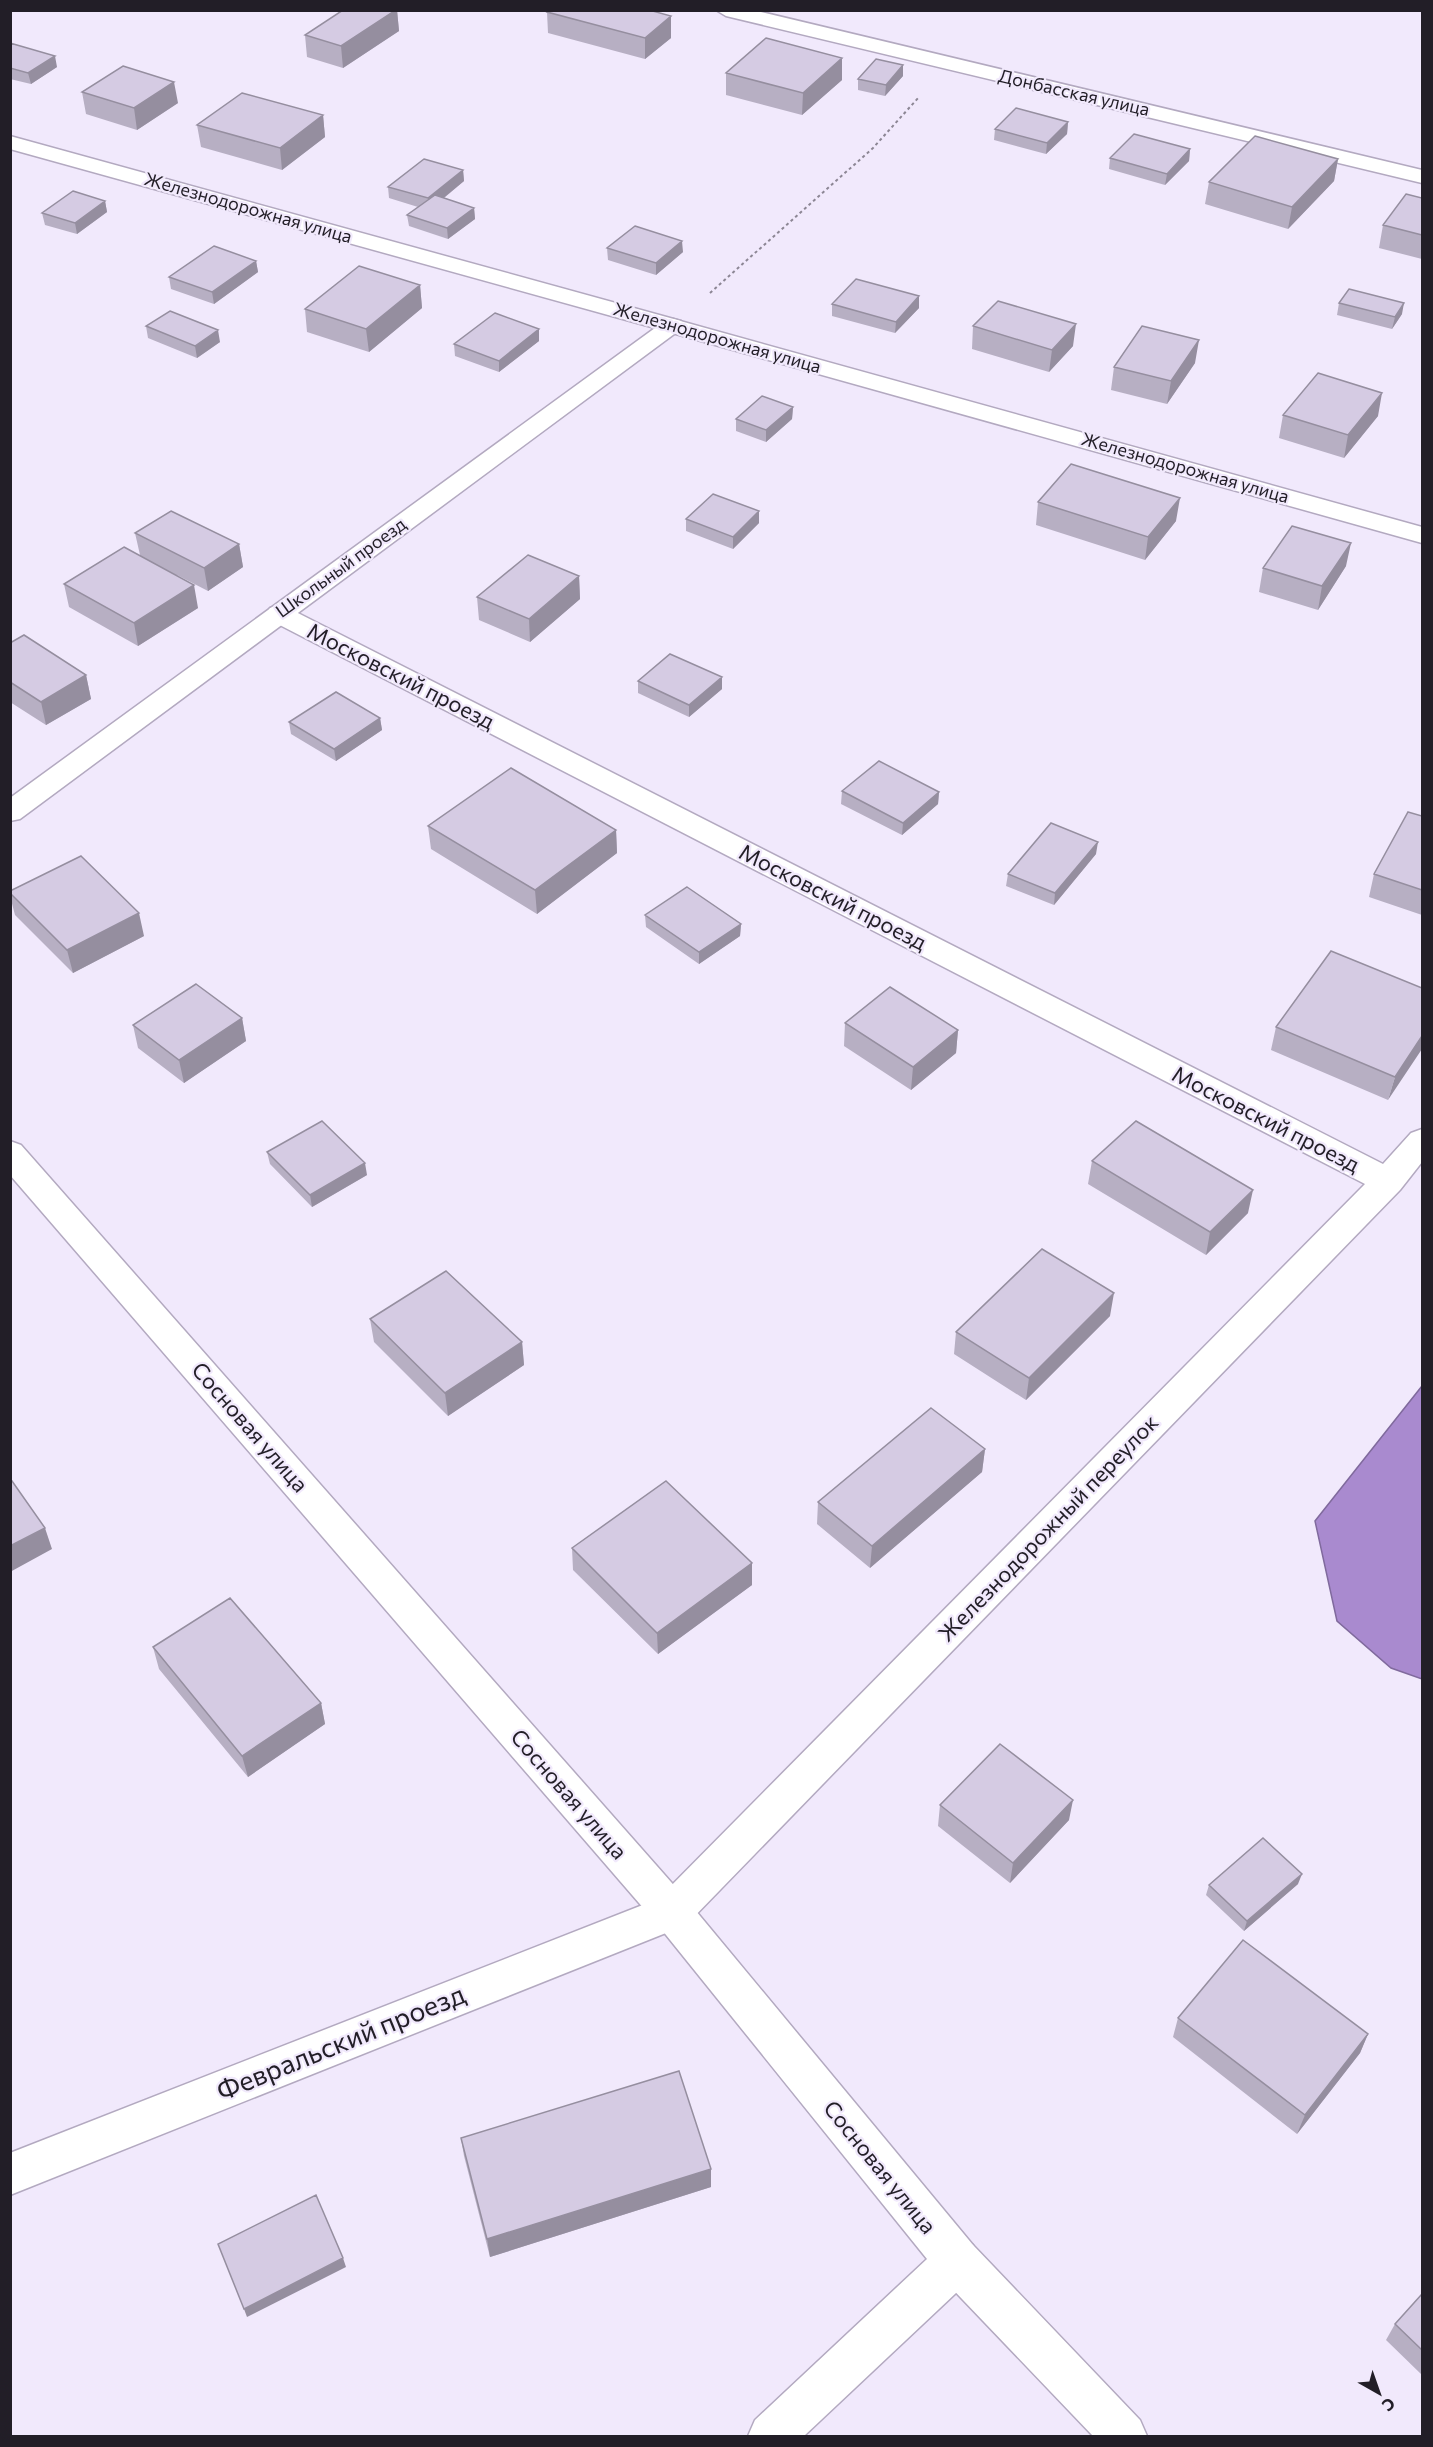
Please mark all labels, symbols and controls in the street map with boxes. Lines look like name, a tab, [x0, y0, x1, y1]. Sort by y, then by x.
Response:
street label: Донбасская улица	[997, 64, 1152, 120]
street label: Железнодорожная улица	[142, 167, 355, 247]
street label: Железнодорожная улица	[611, 297, 824, 377]
street label: Железнодорожная улица	[1079, 427, 1292, 507]
street label: Школьный проезд	[271, 512, 410, 622]
street label: Московский проезд	[303, 617, 500, 735]
street label: Московский проезд	[735, 838, 932, 956]
street label: Московский проезд	[1168, 1060, 1365, 1178]
street label: Сосновая улица	[186, 1356, 314, 1497]
street label: Железнодорожный переулок	[932, 1408, 1163, 1647]
street label: Сосновая улица	[505, 1723, 633, 1864]
street label: Февральский проезд	[211, 1977, 470, 2107]
street label: Сосновая улица	[818, 2095, 942, 2239]
north arrow	[1349, 2363, 1409, 2423]
text: С	[1379, 2394, 1399, 2416]

